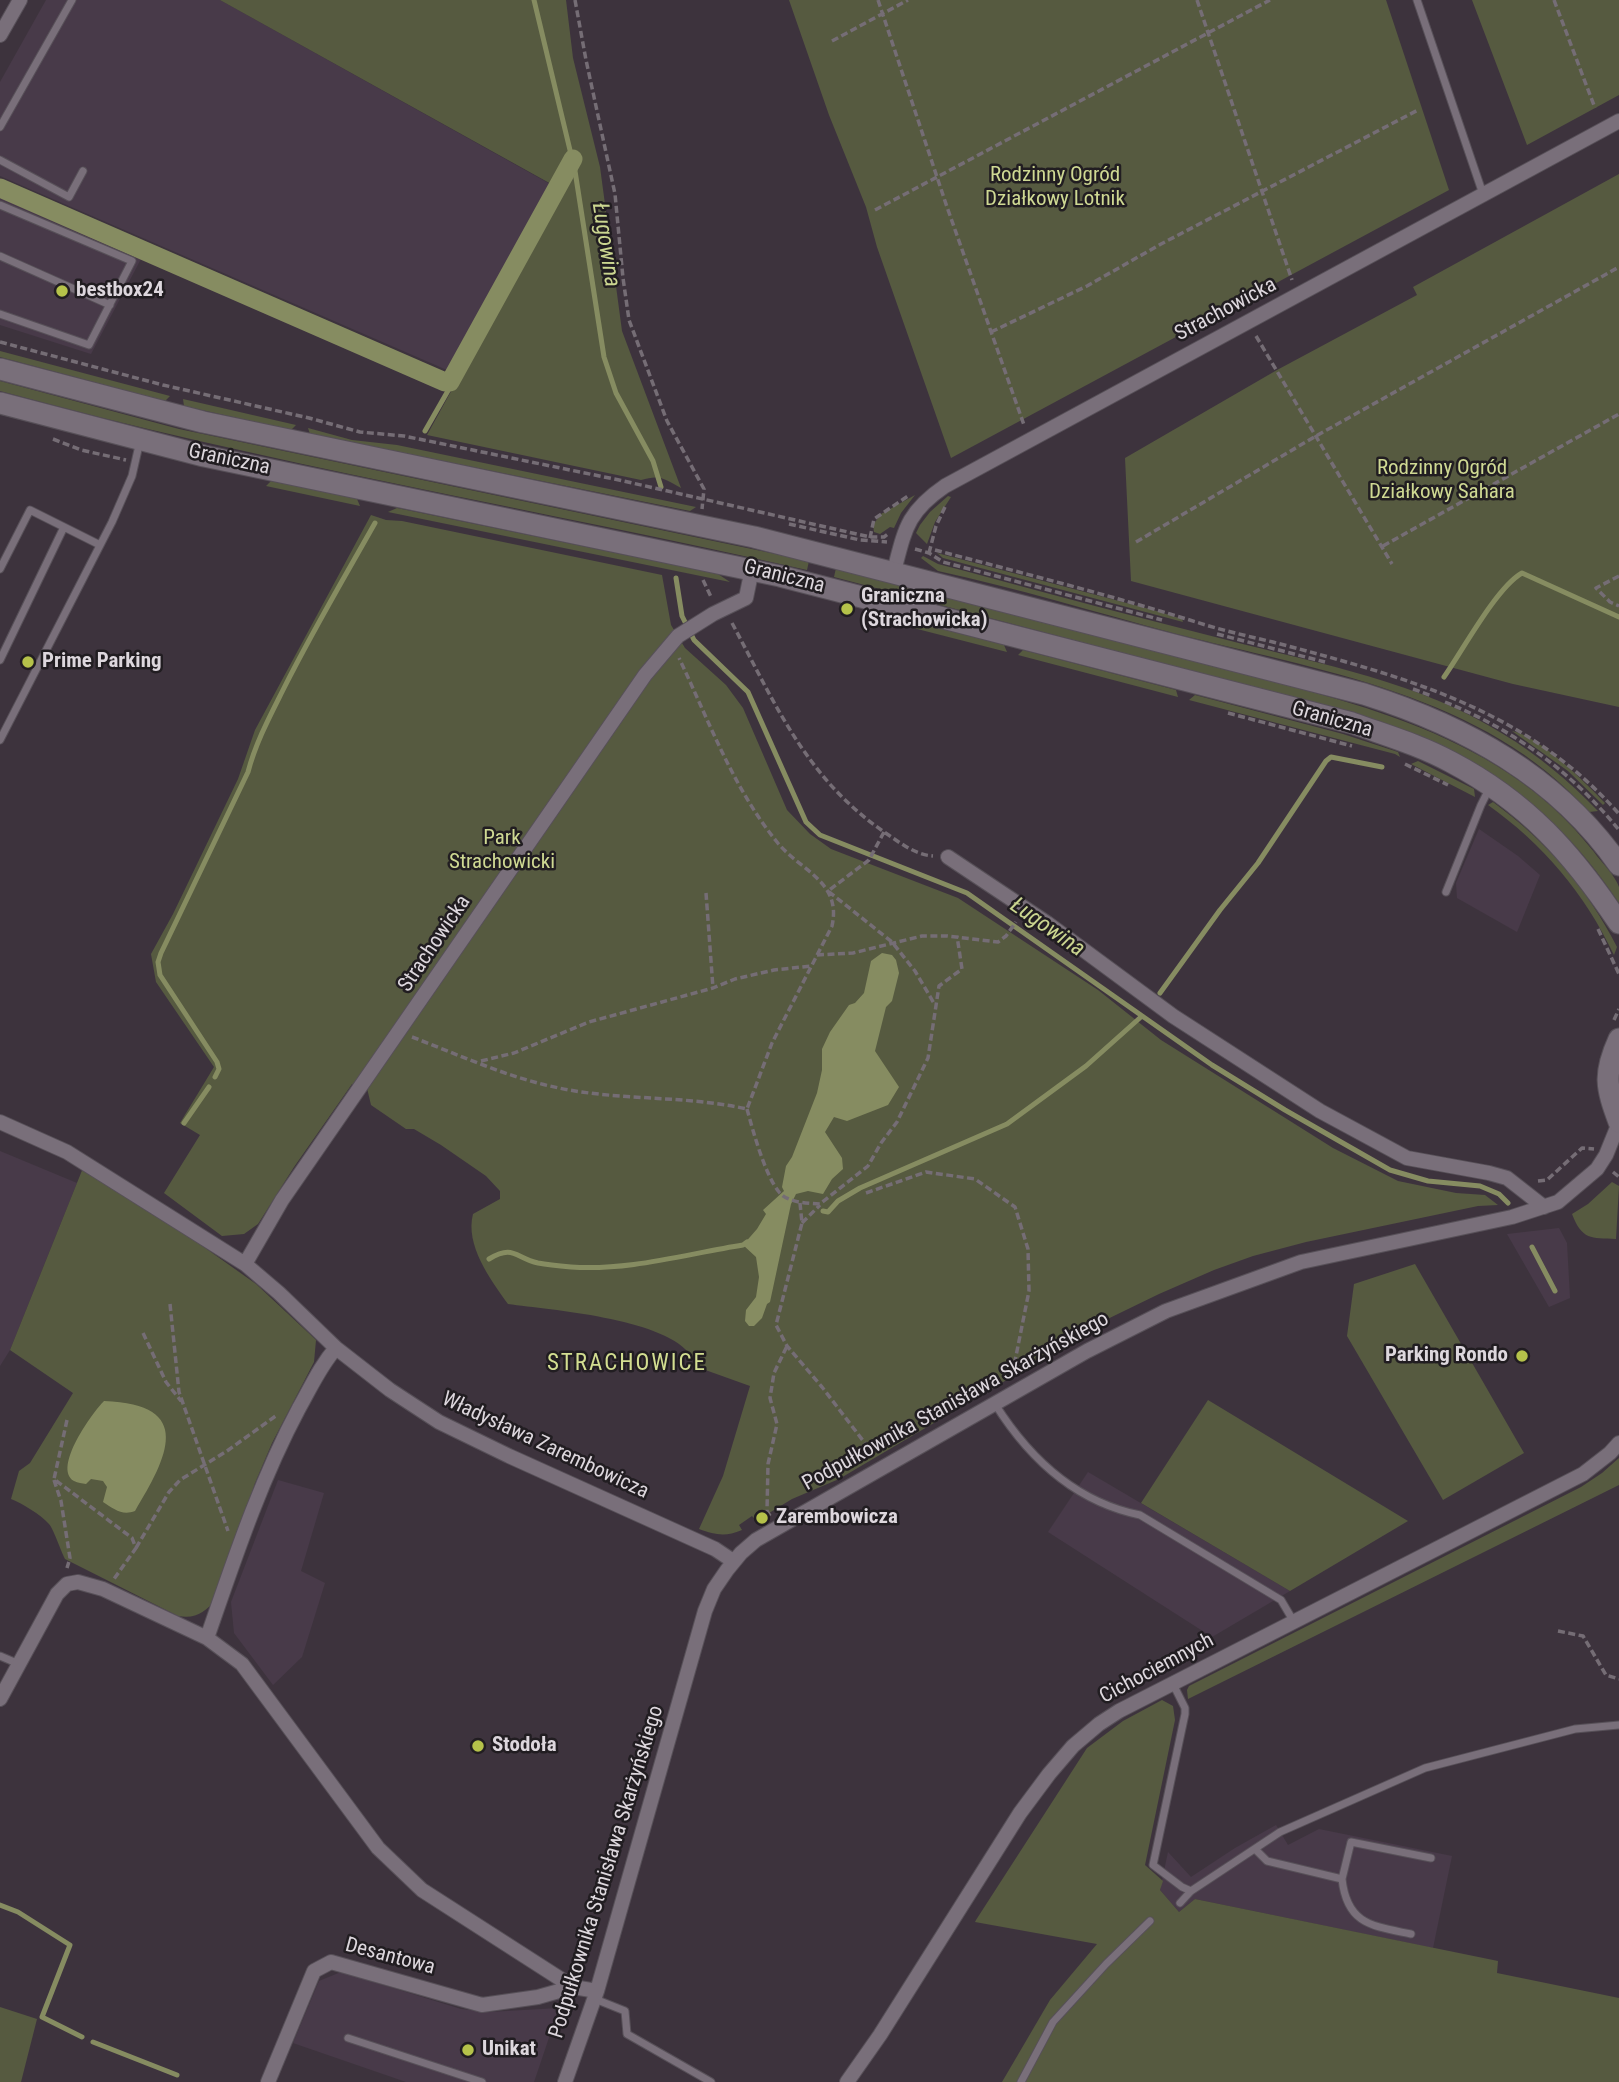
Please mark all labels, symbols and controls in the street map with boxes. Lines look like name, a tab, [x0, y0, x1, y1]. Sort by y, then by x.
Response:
park label: Rodzinny Ogród Działkowy Lotnik	[985, 163, 1125, 213]
water label: Ługowina	[585, 201, 625, 289]
street label: Strachowicka	[1171, 273, 1281, 347]
place label: bestbox24	[76, 278, 164, 304]
marker: bestbox24	[54, 283, 70, 299]
street label: Graniczna	[186, 439, 272, 481]
park label: Rodzinny Ogród Działkowy Sahara	[1369, 456, 1515, 506]
street label: Graniczna	[741, 555, 827, 599]
place label: Graniczna (Strachowicka)	[861, 584, 988, 634]
marker: Graniczna (Strachowicka)	[839, 601, 855, 617]
place label: Prime Parking	[42, 649, 162, 675]
marker: Prime Parking	[20, 654, 36, 670]
street label: Graniczna	[1289, 697, 1375, 743]
park label: Park Strachowicki	[449, 826, 555, 876]
street label: Strachowicka	[393, 891, 477, 997]
water label: Ługowina	[1004, 892, 1090, 964]
street label: Podpułkownika Stanisława Skarżyńskiego	[798, 1307, 1114, 1497]
place label: Parking Rondo	[1385, 1343, 1508, 1369]
marker: Parking Rondo	[1514, 1348, 1530, 1364]
district label: STRACHOWICE	[548, 1350, 706, 1378]
street label: Władysława Zarembowicza	[438, 1387, 652, 1505]
place label: Zarembowicza	[776, 1505, 898, 1531]
marker: Zarembowicza	[754, 1510, 770, 1526]
street label: Cichociemnych	[1095, 1628, 1219, 1710]
street label: Podpułkownika Stanisława Skarżyńskiego	[544, 1703, 670, 2041]
place label: Stodoła	[492, 1733, 557, 1759]
marker: Stodoła	[470, 1738, 486, 1754]
street label: Desantowa	[342, 1933, 438, 1981]
place label: Unikat	[482, 2037, 536, 2063]
marker: Unikat	[460, 2042, 476, 2058]

